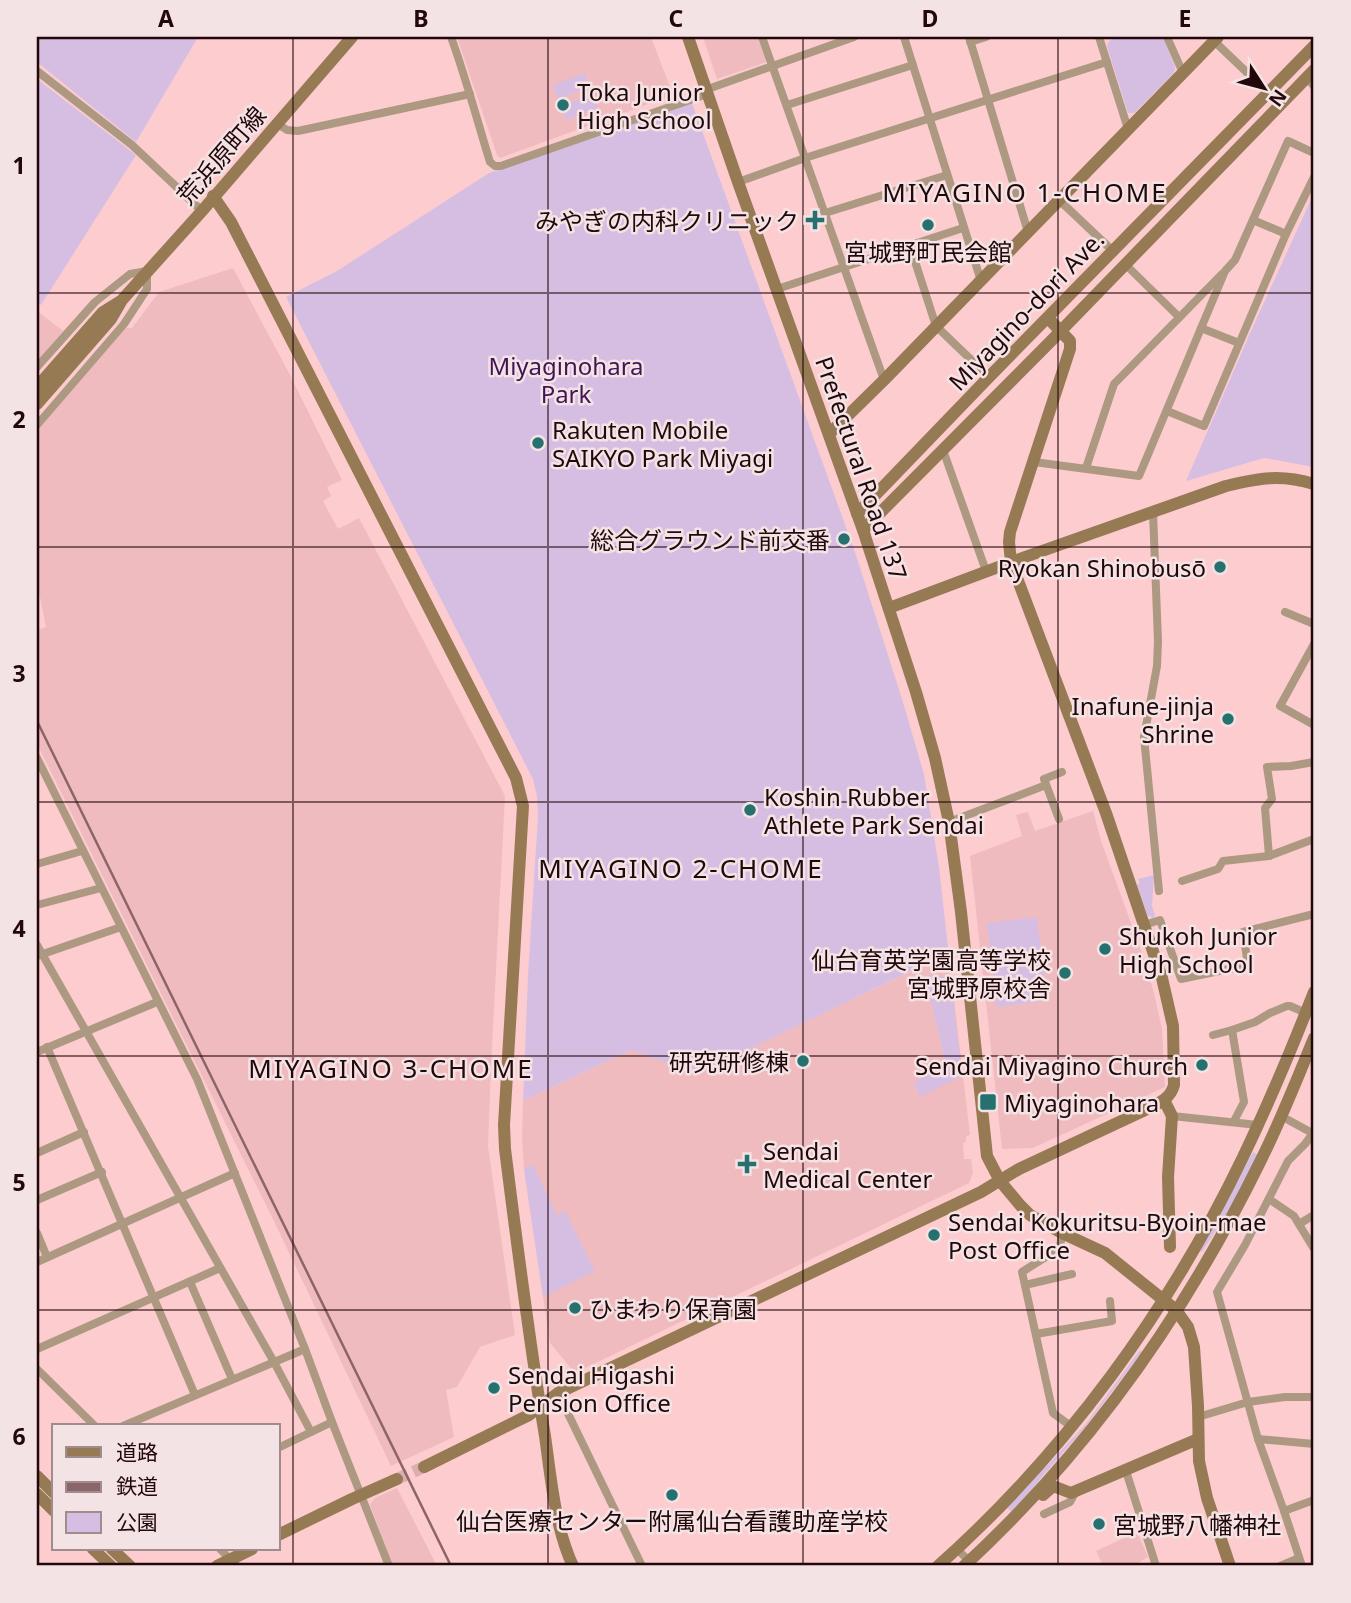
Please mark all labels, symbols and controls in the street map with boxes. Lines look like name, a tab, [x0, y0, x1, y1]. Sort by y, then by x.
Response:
text: A	[158, 2, 174, 34]
text: B	[413, 2, 429, 34]
text: C	[669, 2, 684, 34]
text: D	[922, 2, 938, 34]
text: E	[1179, 2, 1191, 34]
north arrow	[1228, 52, 1298, 122]
place label: Toka Junior High School	[577, 75, 712, 136]
text: N	[1263, 84, 1293, 112]
marker: Toka Junior High School	[555, 97, 571, 113]
street label: 荒浜原町線	[169, 99, 273, 211]
text: 1	[12, 149, 26, 181]
district label: MIYAGINO 1-CHOME	[882, 174, 1168, 210]
place label: みやぎの内科クリニック	[535, 204, 799, 237]
marker: みやぎの内科クリニック	[805, 210, 825, 230]
marker: 宮城野町民会館	[920, 217, 936, 233]
street label: Miyagino-dori Ave.	[941, 223, 1111, 397]
place label: 宮城野町民会館	[844, 235, 1012, 268]
park label: Miyaginohara Park	[488, 349, 644, 410]
street label: Prefectural Road 137	[808, 352, 916, 584]
text: 2	[12, 403, 26, 435]
place label: Rakuten Mobile SAIKYO Park Miyagi	[552, 413, 773, 474]
marker: Rakuten Mobile SAIKYO Park Miyagi	[530, 435, 546, 451]
place label: 総合グラウンド前交番	[590, 523, 830, 556]
marker: 総合グラウンド前交番	[836, 531, 852, 547]
place label: Ryokan Shinobusō	[998, 551, 1206, 584]
marker: Ryokan Shinobusō	[1212, 559, 1228, 575]
text: 3	[12, 657, 26, 689]
place label: Inafune-jinja Shrine	[1072, 689, 1214, 750]
marker: Inafune-jinja Shrine	[1220, 711, 1236, 727]
place label: Koshin Rubber Athlete Park Sendai	[764, 780, 984, 841]
marker: Koshin Rubber Athlete Park Sendai	[742, 802, 758, 818]
district label: MIYAGINO 2-CHOME	[538, 850, 824, 886]
text: 4	[12, 912, 26, 944]
place label: Shukoh Junior High School	[1119, 919, 1277, 980]
marker: Shukoh Junior High School	[1097, 941, 1113, 957]
place label: 仙台育英学園高等学校 宮城野原校舎	[811, 943, 1051, 1004]
marker: 仙台育英学園高等学校 宮城野原校舎	[1057, 965, 1073, 981]
place label: 研究研修棟	[669, 1045, 789, 1078]
place label: Sendai Miyagino Church	[915, 1049, 1188, 1082]
district label: MIYAGINO 3-CHOME	[248, 1050, 534, 1086]
marker: 研究研修棟	[795, 1053, 811, 1069]
marker: Sendai Miyagino Church	[1194, 1057, 1210, 1073]
place label: Miyaginohara	[1004, 1086, 1159, 1119]
marker: Miyaginohara	[978, 1092, 998, 1112]
place label: Sendai Medical Center	[763, 1134, 932, 1195]
marker: Sendai Medical Center	[737, 1154, 757, 1174]
text: 5	[12, 1166, 26, 1198]
place label: Sendai Kokuritsu-Byoin-mae Post Office	[948, 1205, 1267, 1266]
marker: Sendai Kokuritsu-Byoin-mae Post Office	[926, 1227, 942, 1243]
place label: ひまわり保育園	[589, 1292, 757, 1325]
marker: ひまわり保育園	[567, 1300, 583, 1316]
place label: Sendai Higashi Pension Office	[508, 1358, 675, 1419]
marker: Sendai Higashi Pension Office	[486, 1380, 502, 1396]
text: 6	[12, 1420, 26, 1452]
legend	[52, 1424, 280, 1550]
text: 道路	[116, 1438, 158, 1466]
text: 鉄道	[116, 1472, 158, 1500]
marker: 仙台医療センター附属仙台看護助産学校	[664, 1487, 680, 1503]
place label: 仙台医療センター附属仙台看護助産学校	[456, 1504, 888, 1537]
text: 公園	[116, 1508, 158, 1536]
place label: 宮城野八幡神社	[1113, 1508, 1281, 1541]
marker: 宮城野八幡神社	[1091, 1516, 1107, 1532]

